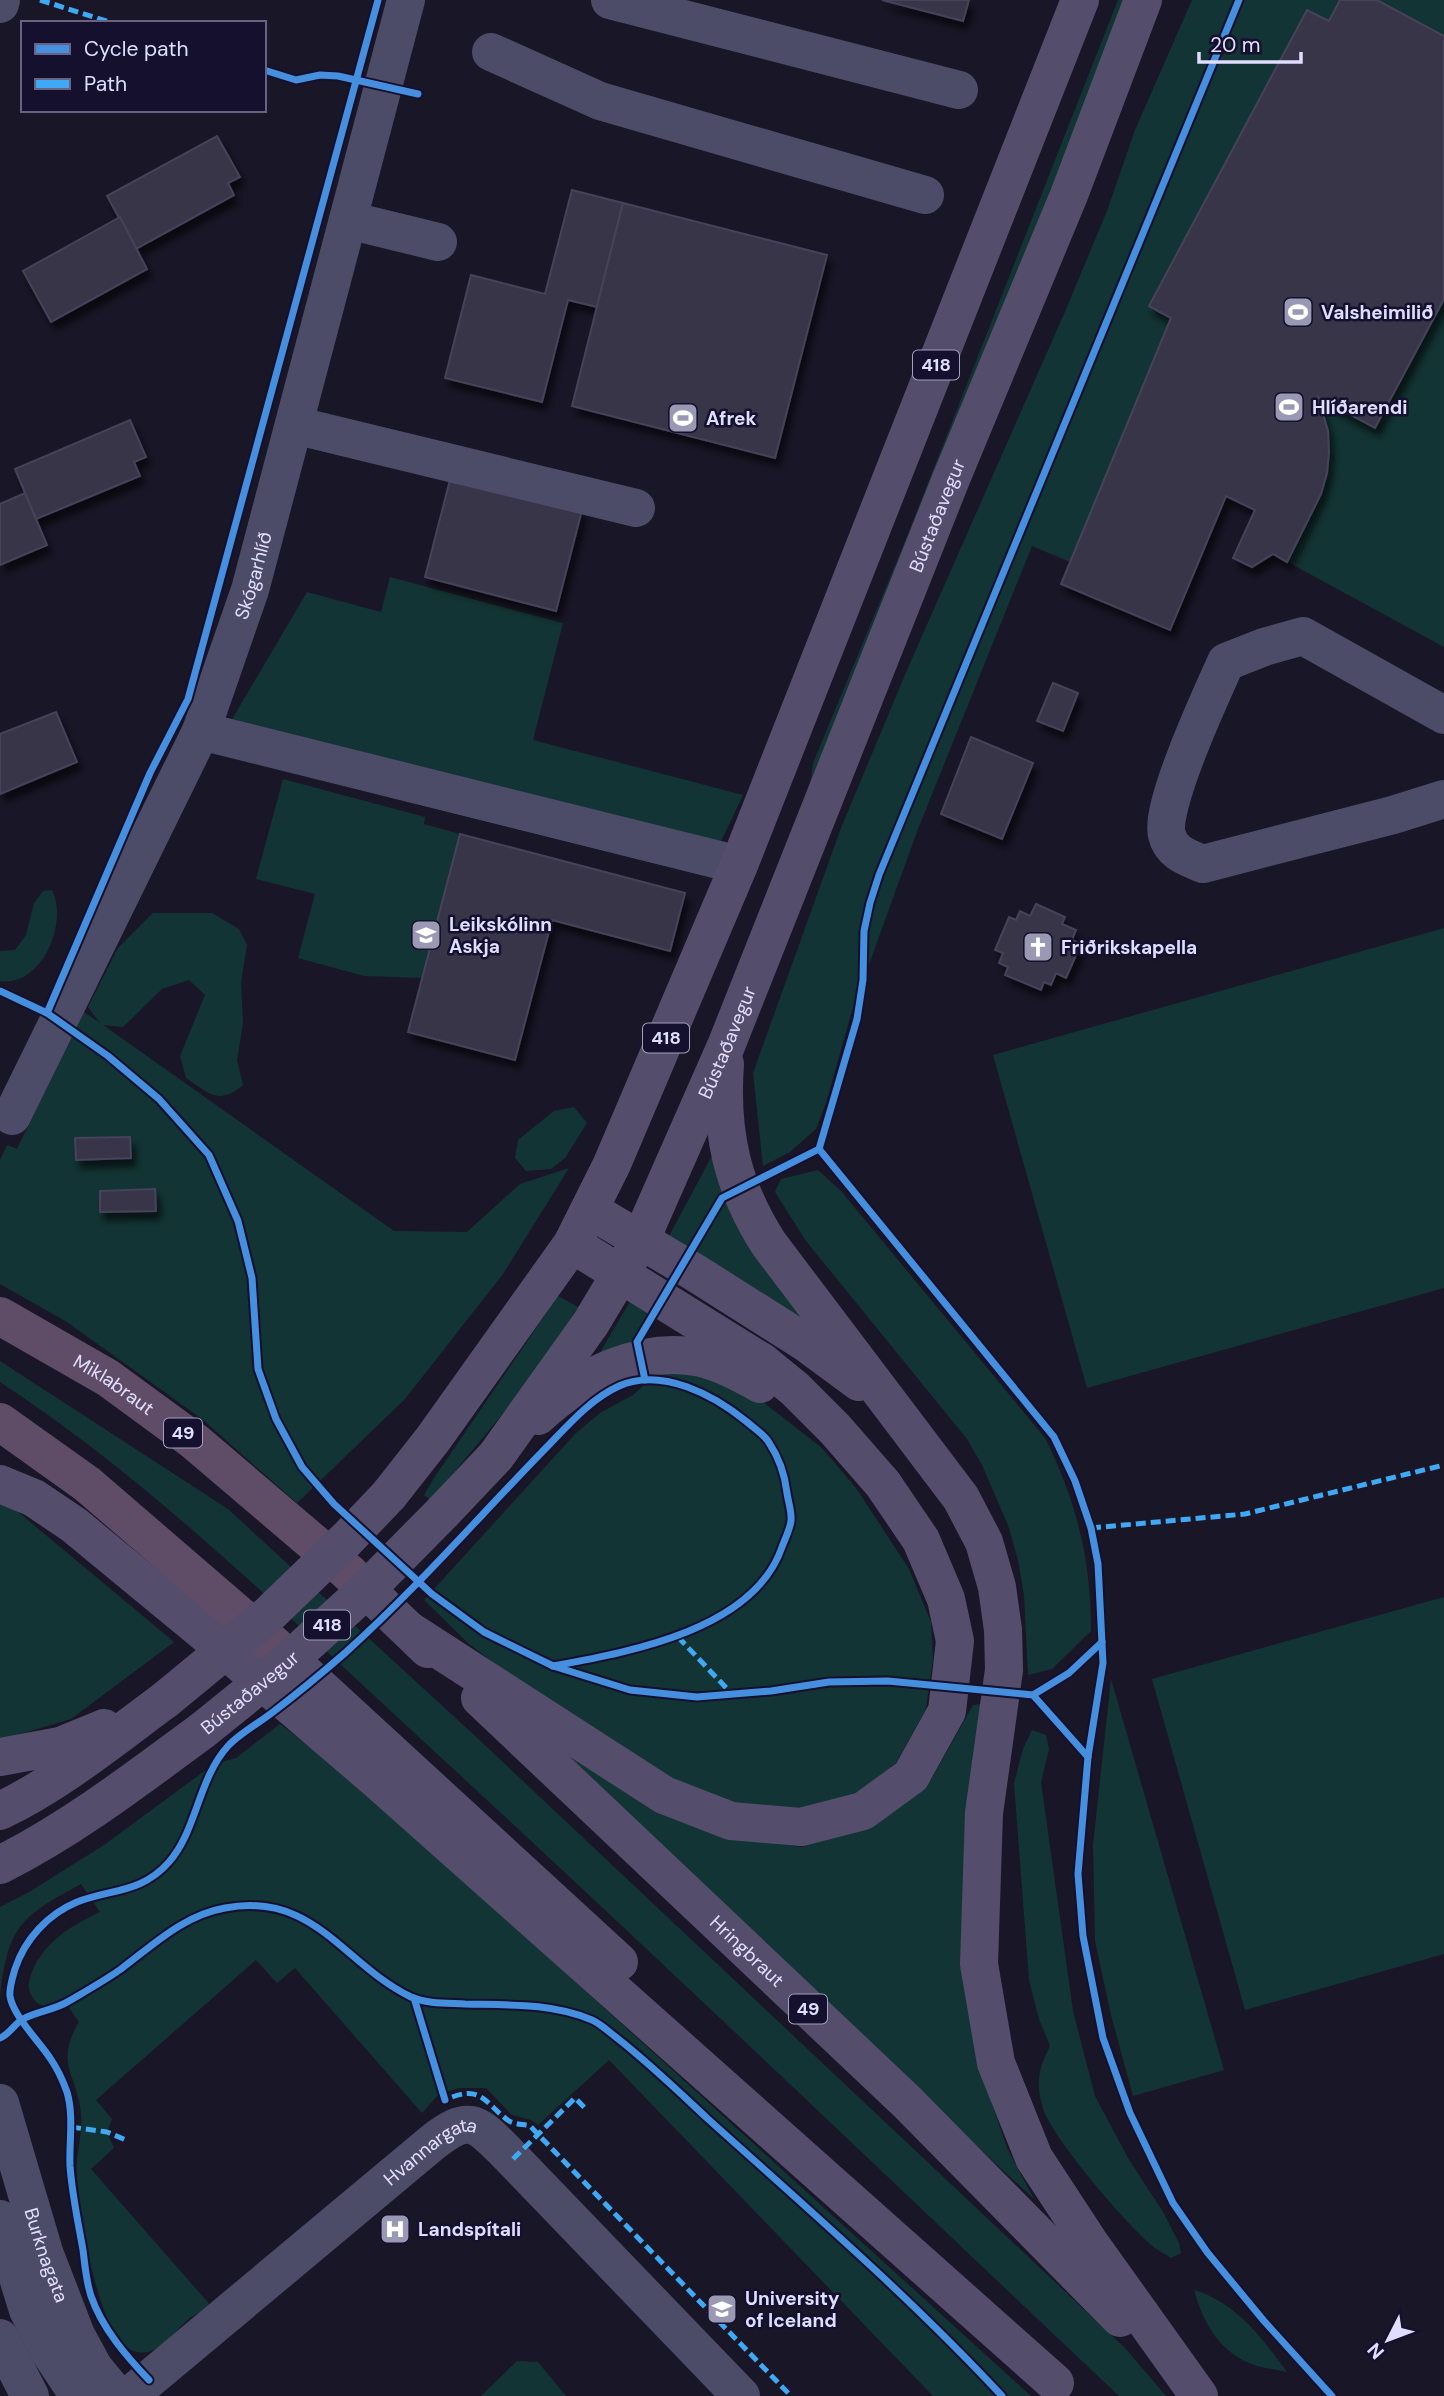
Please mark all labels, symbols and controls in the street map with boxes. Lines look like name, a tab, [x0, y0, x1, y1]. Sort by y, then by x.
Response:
legend	[21, 21, 266, 112]
scale bar	[1199, 21, 1300, 65]
text: 20 m	[1210, 31, 1261, 59]
text: Cycle path	[84, 35, 189, 63]
text: Path	[84, 70, 127, 98]
sports icon: Valsheimilið	[1281, 295, 1315, 329]
place label: Valsheimilið	[1321, 300, 1433, 325]
road number: 418	[913, 351, 959, 380]
sports icon: Hlíðarendi	[1272, 390, 1306, 424]
place label: Hlíðarendi	[1312, 395, 1407, 420]
sports icon: Afrek	[666, 401, 700, 435]
place label: Afrek	[706, 406, 756, 431]
street label: Bústaðavegur	[903, 455, 971, 576]
street label: Skógarhlíð	[229, 529, 278, 623]
place label: Leikskólinn Askja	[449, 912, 552, 959]
school or university icon: Leikskólinn Askja	[409, 918, 443, 952]
church icon: Friðrikskapella	[1021, 930, 1055, 964]
place label: Friðrikskapella	[1061, 935, 1197, 960]
street label: Bústaðavegur	[692, 982, 762, 1103]
road number: 418	[643, 1023, 689, 1052]
street label: Miklabraut	[69, 1349, 159, 1421]
road number: 49	[164, 1418, 202, 1448]
road number: 418	[304, 1610, 350, 1640]
street label: Bústaðavegur	[196, 1645, 305, 1740]
street label: Hringbraut	[704, 1910, 790, 1993]
road number: 49	[789, 1994, 827, 2024]
street label: Hvannargata	[378, 2112, 480, 2191]
street label: Burknagata	[19, 2205, 74, 2306]
hospital icon: Landspítali	[378, 2212, 412, 2246]
place label: Landspítali	[418, 2217, 521, 2242]
place label: University of Iceland	[745, 2286, 840, 2333]
school or university icon: University of Iceland	[705, 2292, 739, 2326]
north arrow	[1353, 2305, 1423, 2375]
text: N	[1362, 2338, 1390, 2365]

